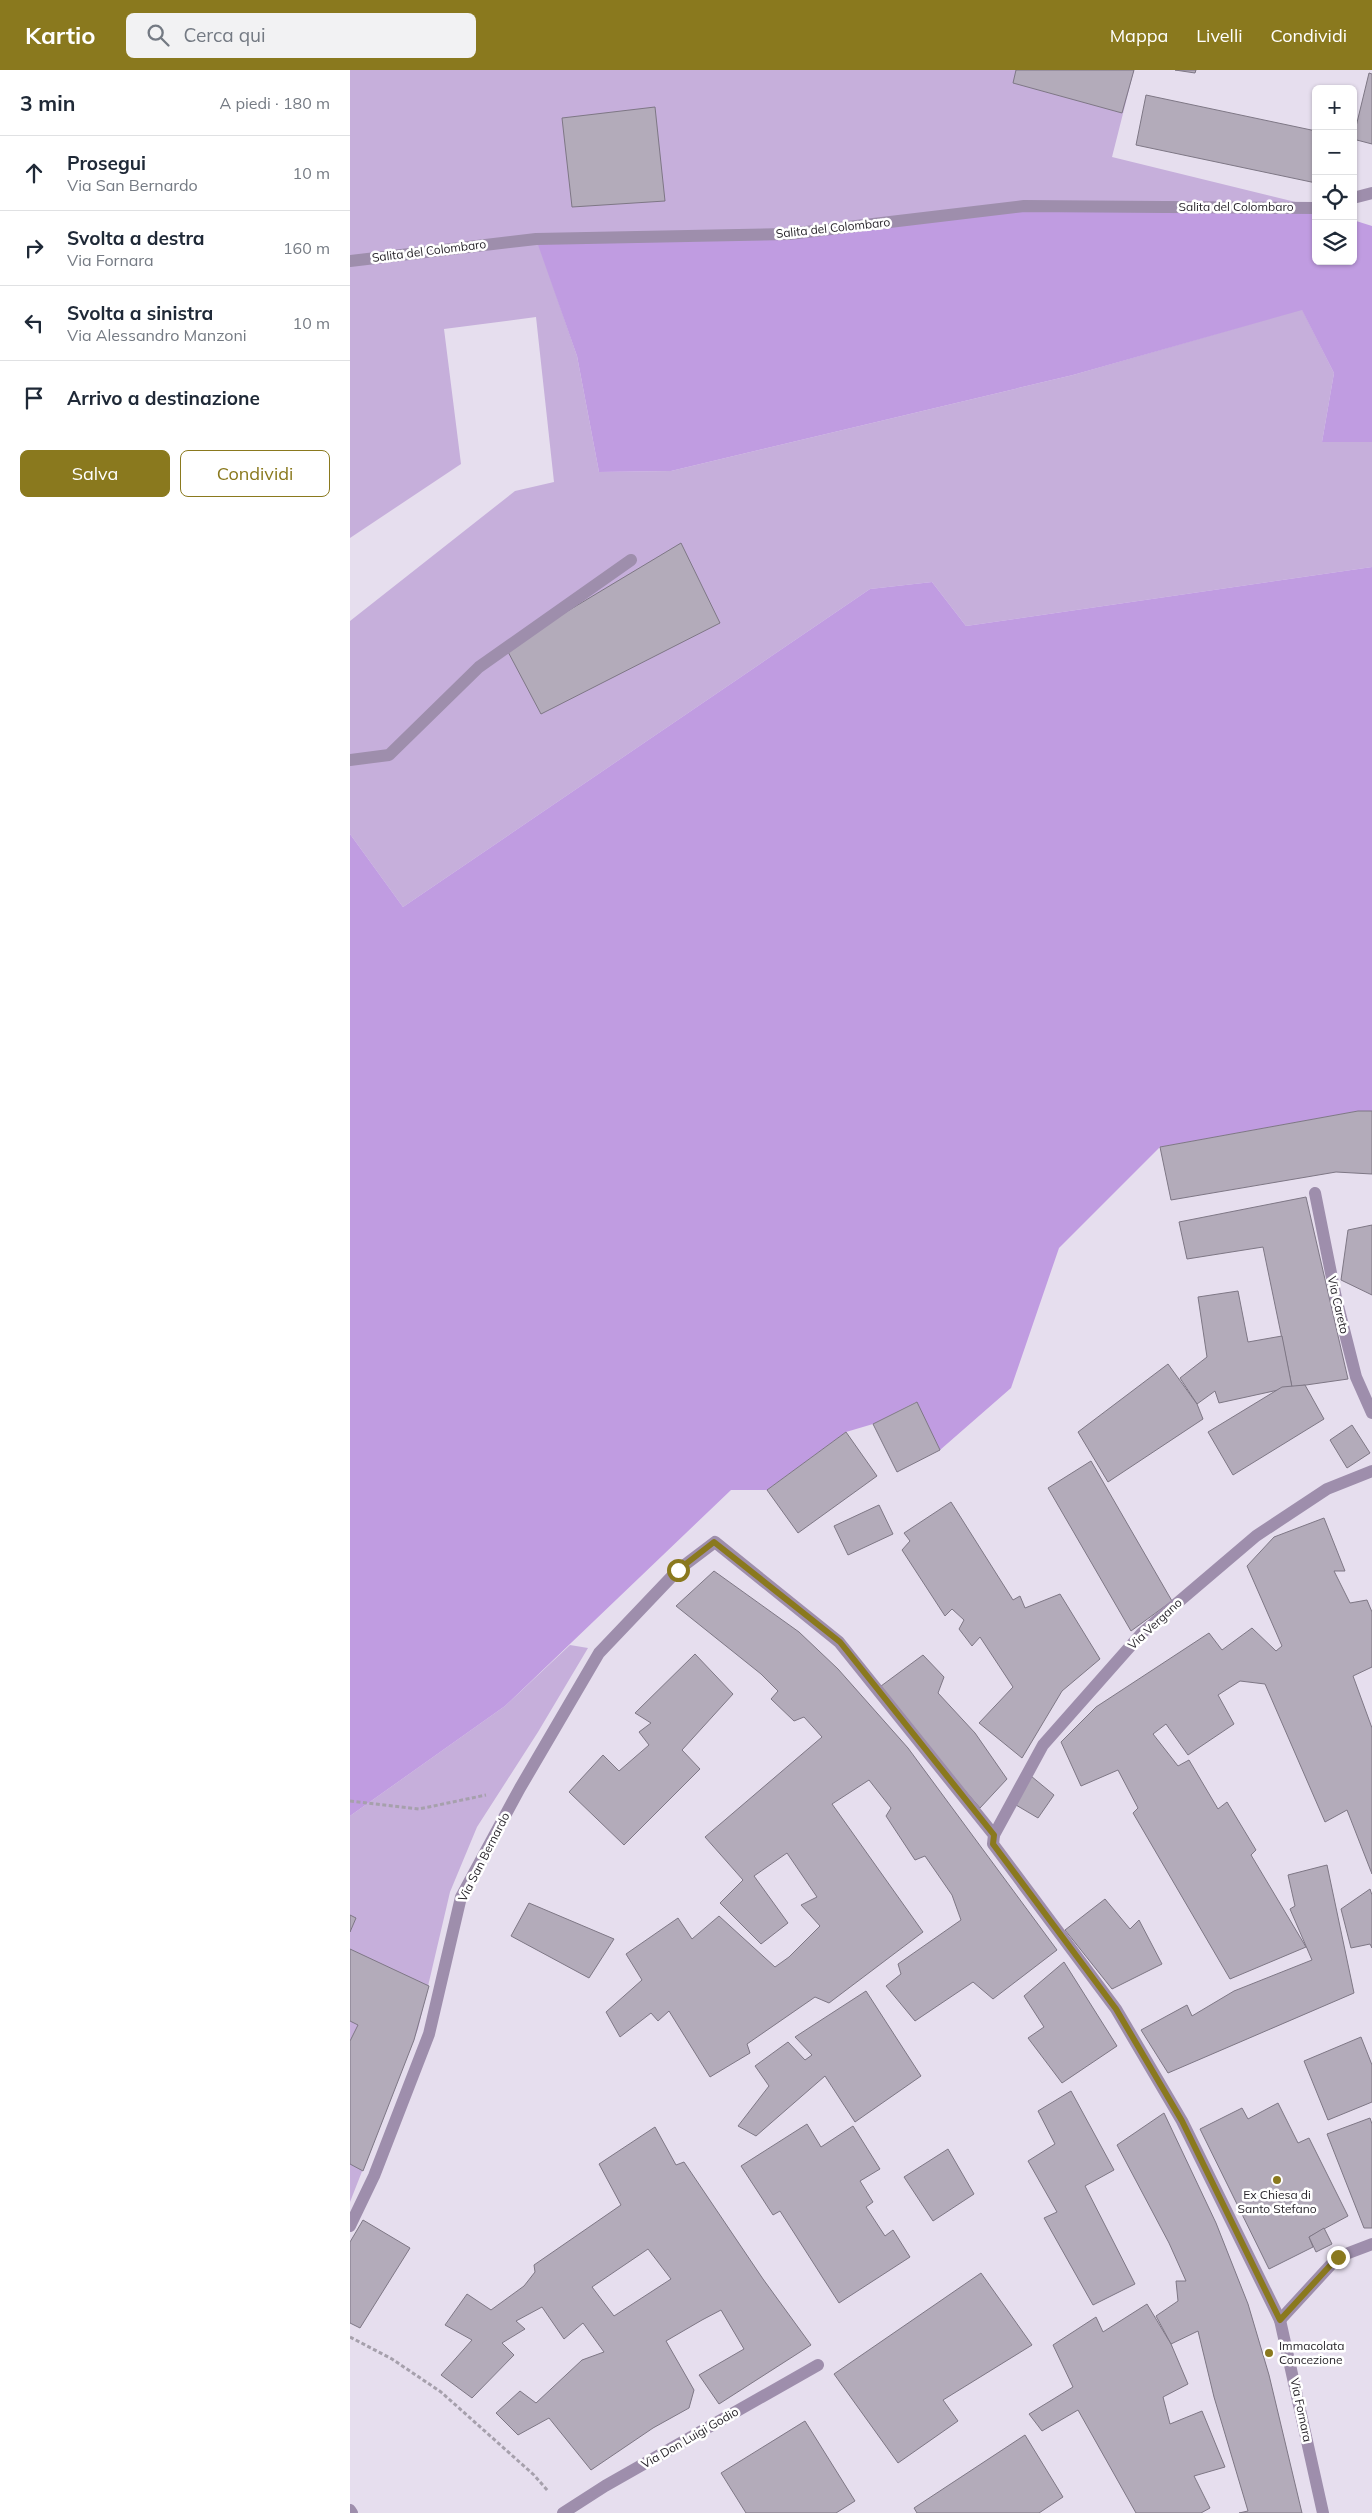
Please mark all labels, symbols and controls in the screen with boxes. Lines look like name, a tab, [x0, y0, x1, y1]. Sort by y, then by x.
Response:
search box	[126, 13, 476, 58]
text: Kartio	[25, 20, 96, 50]
icon: search	[144, 21, 172, 49]
text: Cerca qui	[184, 23, 266, 47]
text: Mappa	[1110, 24, 1168, 47]
text: Livelli	[1196, 24, 1242, 47]
text: Condividi	[1270, 24, 1347, 47]
map controls	[1312, 85, 1357, 265]
button: +	[1312, 85, 1357, 130]
text: 3 min	[20, 90, 75, 116]
text: A piedi · 180 m	[219, 93, 330, 113]
button: −	[1312, 130, 1357, 175]
text: Prosegui	[67, 151, 146, 175]
icon: ahead	[20, 159, 48, 187]
text: 10 m	[293, 163, 330, 183]
text: Via San Bernardo	[67, 175, 198, 195]
button: locate	[1312, 175, 1357, 220]
street label: Salita del Colombaro	[1178, 199, 1294, 214]
street label: Salita del Colombaro	[775, 214, 891, 241]
button: layers	[1312, 220, 1357, 265]
text: Svolta a destra	[67, 226, 205, 250]
icon: right	[20, 234, 48, 262]
street label: Salita del Colombaro	[371, 236, 487, 265]
text: 160 m	[283, 238, 330, 258]
text: Via Fornara	[67, 250, 154, 270]
text: Svolta a sinistra	[67, 301, 213, 325]
icon: left	[20, 309, 48, 337]
text: 10 m	[293, 313, 330, 333]
text: Via Alessandro Manzoni	[67, 325, 247, 345]
icon: arrive	[20, 384, 48, 412]
text: Arrivo a destinazione	[67, 386, 260, 410]
button: Salva	[20, 450, 170, 497]
button: Condividi	[180, 450, 330, 497]
street label: Via Careto	[1325, 1275, 1352, 1335]
route start	[667, 1559, 690, 1582]
street label: Via Vergano	[1125, 1595, 1185, 1652]
street label: Via San Bernardo	[455, 1810, 513, 1904]
marker: Ex Chiesa di Santo Stefano	[1271, 2174, 1283, 2186]
place label: Ex Chiesa di Santo Stefano	[1237, 2187, 1317, 2216]
route end	[1327, 2246, 1350, 2269]
place label: Immacolata Concezione	[1279, 2338, 1345, 2367]
marker: Immacolata Concezione	[1263, 2347, 1275, 2359]
street label: Via Fornara	[1287, 2377, 1316, 2443]
street label: Via Don Luigi Godio	[639, 2404, 741, 2471]

